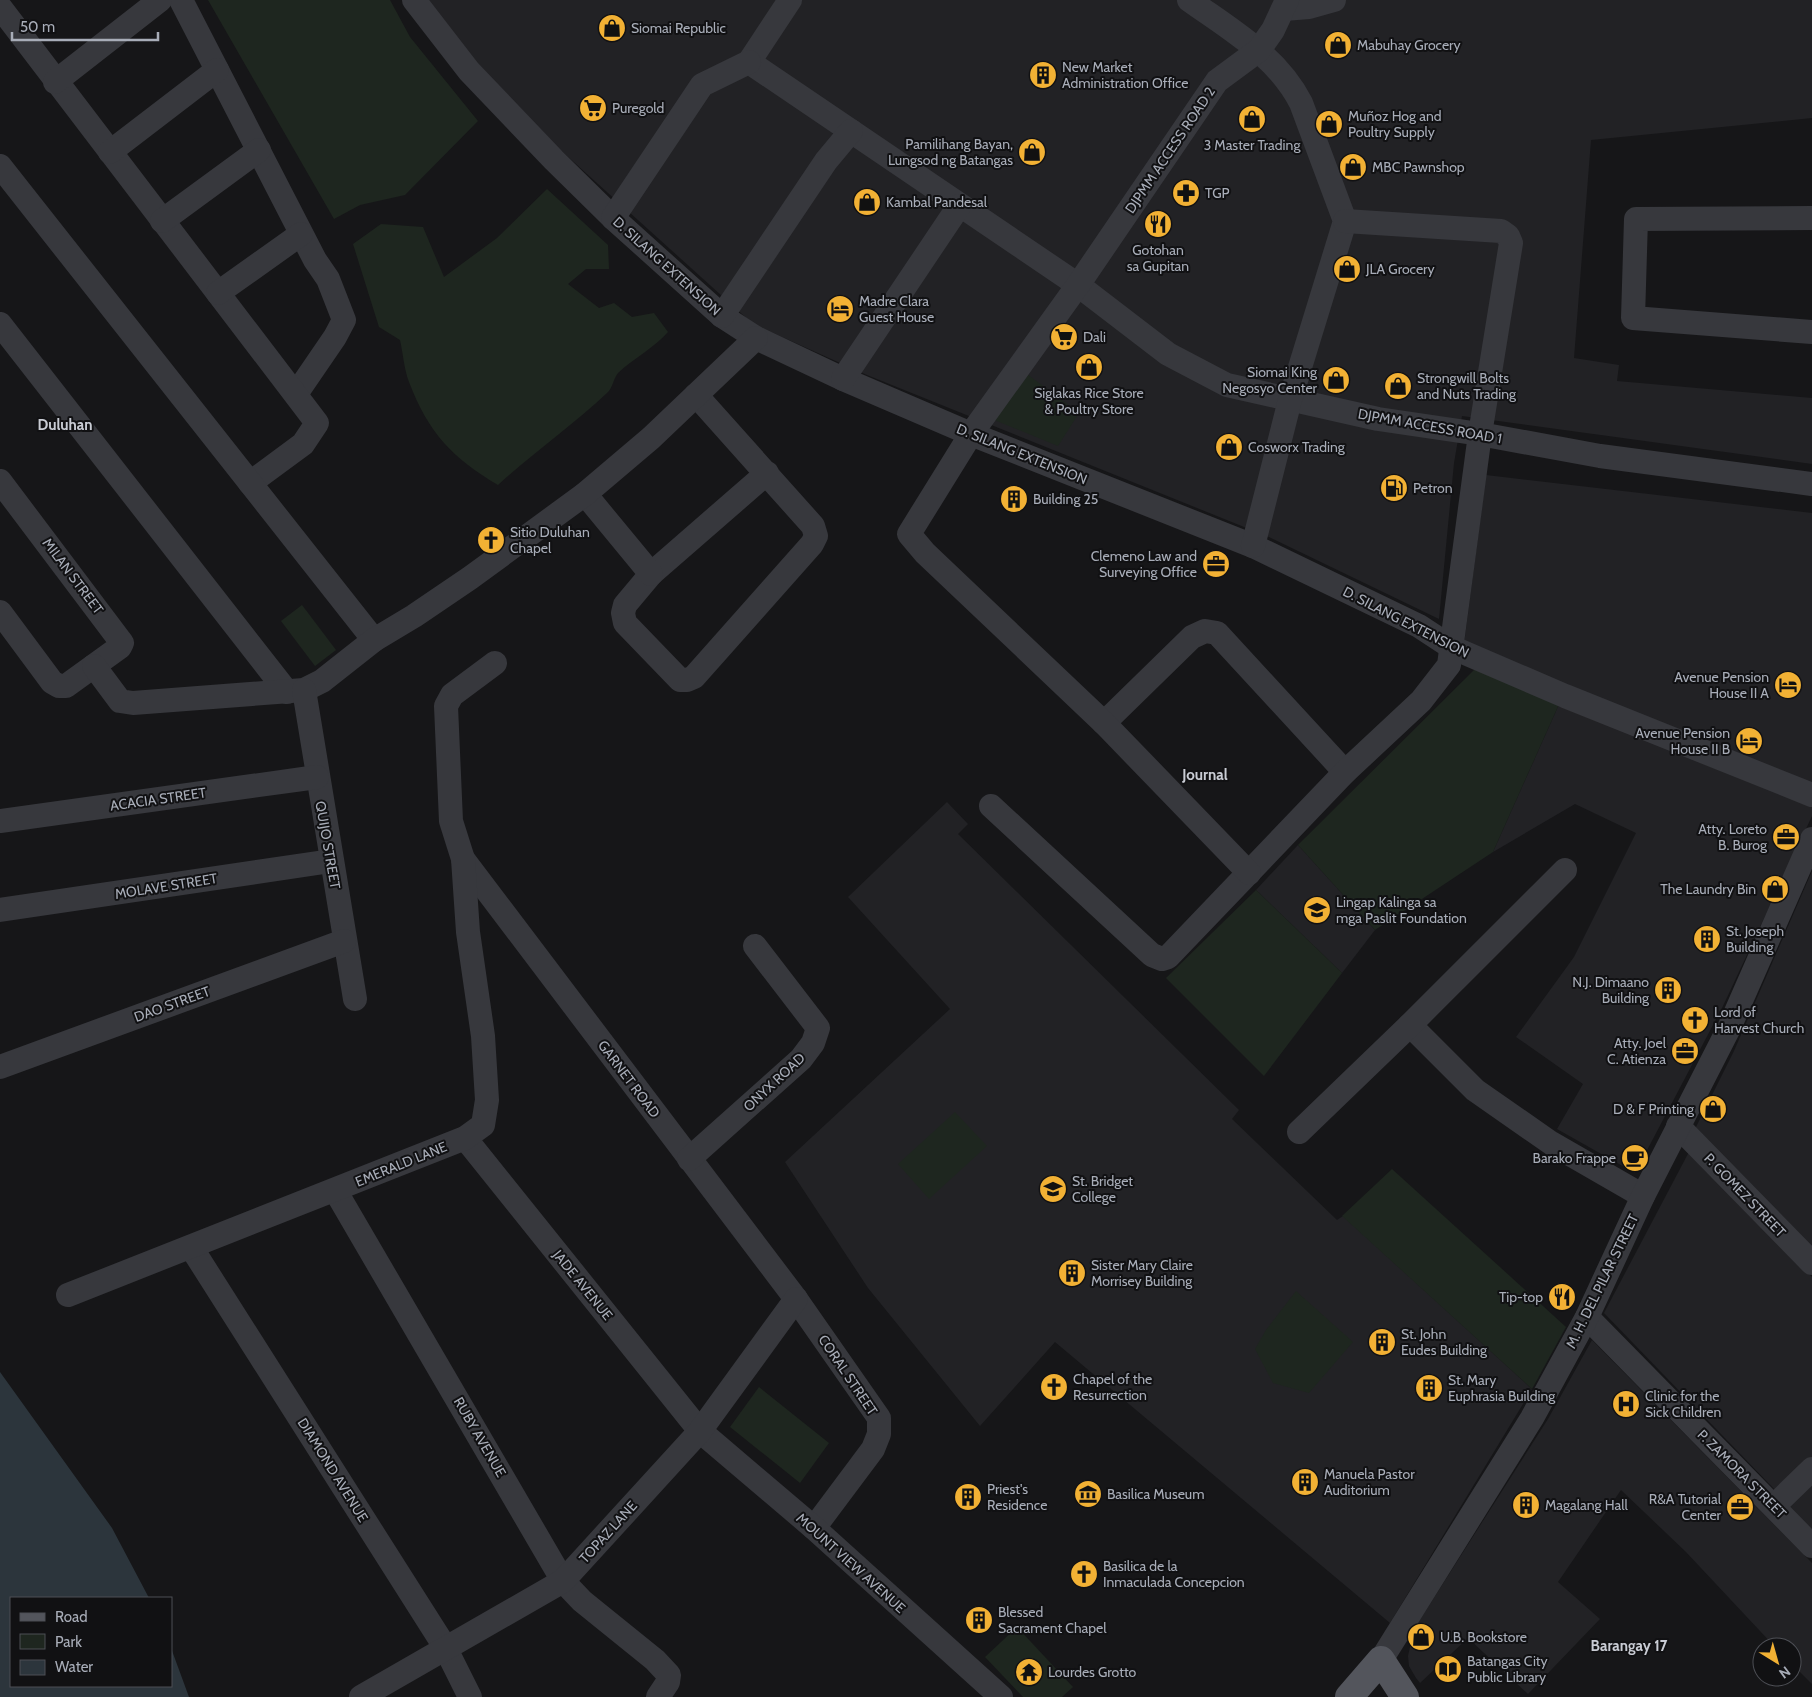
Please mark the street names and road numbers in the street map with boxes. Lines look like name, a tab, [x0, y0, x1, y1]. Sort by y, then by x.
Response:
street label: DJPMM ACCESS ROAD 2	[1121, 83, 1219, 217]
street label: D. SILANG EXTENSION	[609, 213, 725, 319]
street label: DJPMM ACCESS ROAD 1	[1357, 404, 1503, 448]
street label: D. SILANG EXTENSION	[954, 420, 1090, 488]
street label: MILAN STREET	[39, 534, 108, 618]
street label: D. SILANG EXTENSION	[1340, 582, 1472, 662]
street label: ACACIA STREET	[109, 783, 208, 815]
street label: QUIJO STREET	[311, 800, 345, 891]
street label: MOLAVE STREET	[113, 869, 219, 903]
street label: DAO STREET	[132, 982, 213, 1026]
street label: GARNET ROAD	[594, 1037, 664, 1121]
street label: ONYX ROAD	[739, 1049, 809, 1115]
street label: EMERALD LANE	[352, 1137, 450, 1191]
street label: P. GOMEZ STREET	[1700, 1149, 1790, 1241]
street label: M. H. DEL PILAR STREET	[1562, 1210, 1643, 1351]
street label: JADE AVENUE	[549, 1245, 617, 1324]
street label: CORAL STREET	[814, 1331, 882, 1419]
street label: RUBY AVENUE	[450, 1394, 510, 1481]
street label: DIAMOND AVENUE	[294, 1415, 372, 1526]
street label: P. ZAMORA STREET	[1694, 1426, 1791, 1523]
street label: TOPAZ LANE	[575, 1497, 641, 1567]
street label: MOUNT VIEW AVENUE	[793, 1509, 910, 1617]

